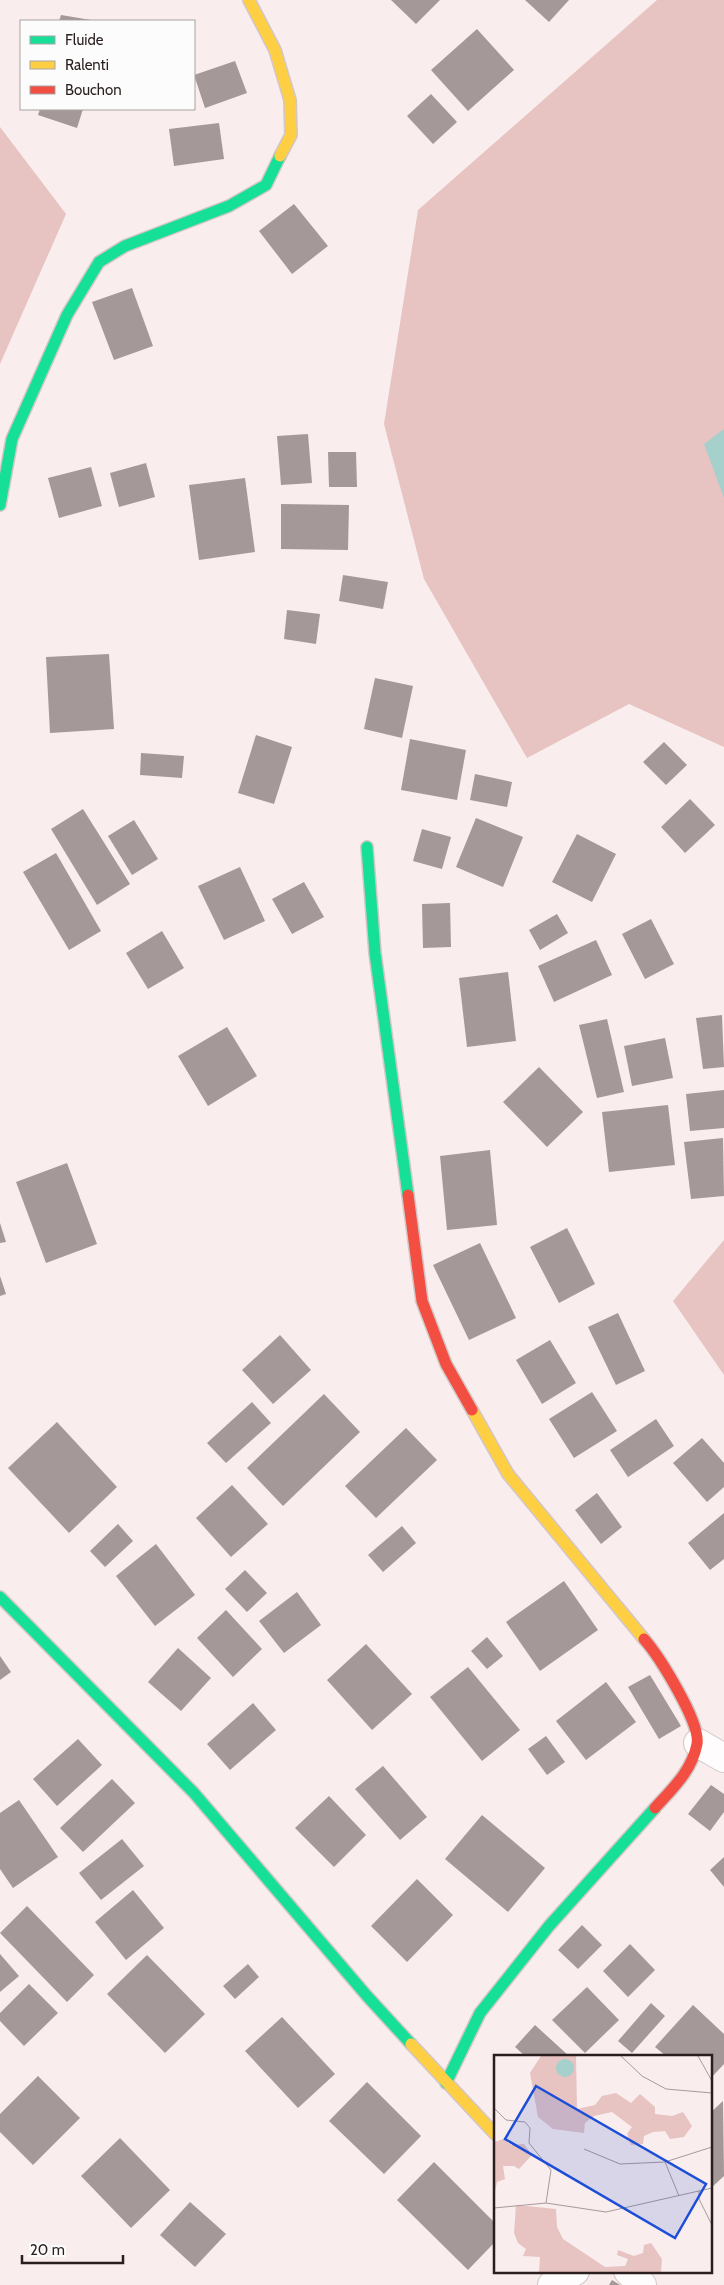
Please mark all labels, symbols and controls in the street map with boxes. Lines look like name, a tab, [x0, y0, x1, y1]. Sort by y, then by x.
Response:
legend	[20, 20, 195, 110]
text: Fluide	[65, 31, 104, 49]
text: Ralenti	[65, 56, 109, 74]
text: Bouchon	[65, 81, 122, 99]
inset map	[494, 2055, 712, 2272]
scale bar	[22, 2232, 124, 2264]
text: 20 m	[30, 2241, 65, 2259]

